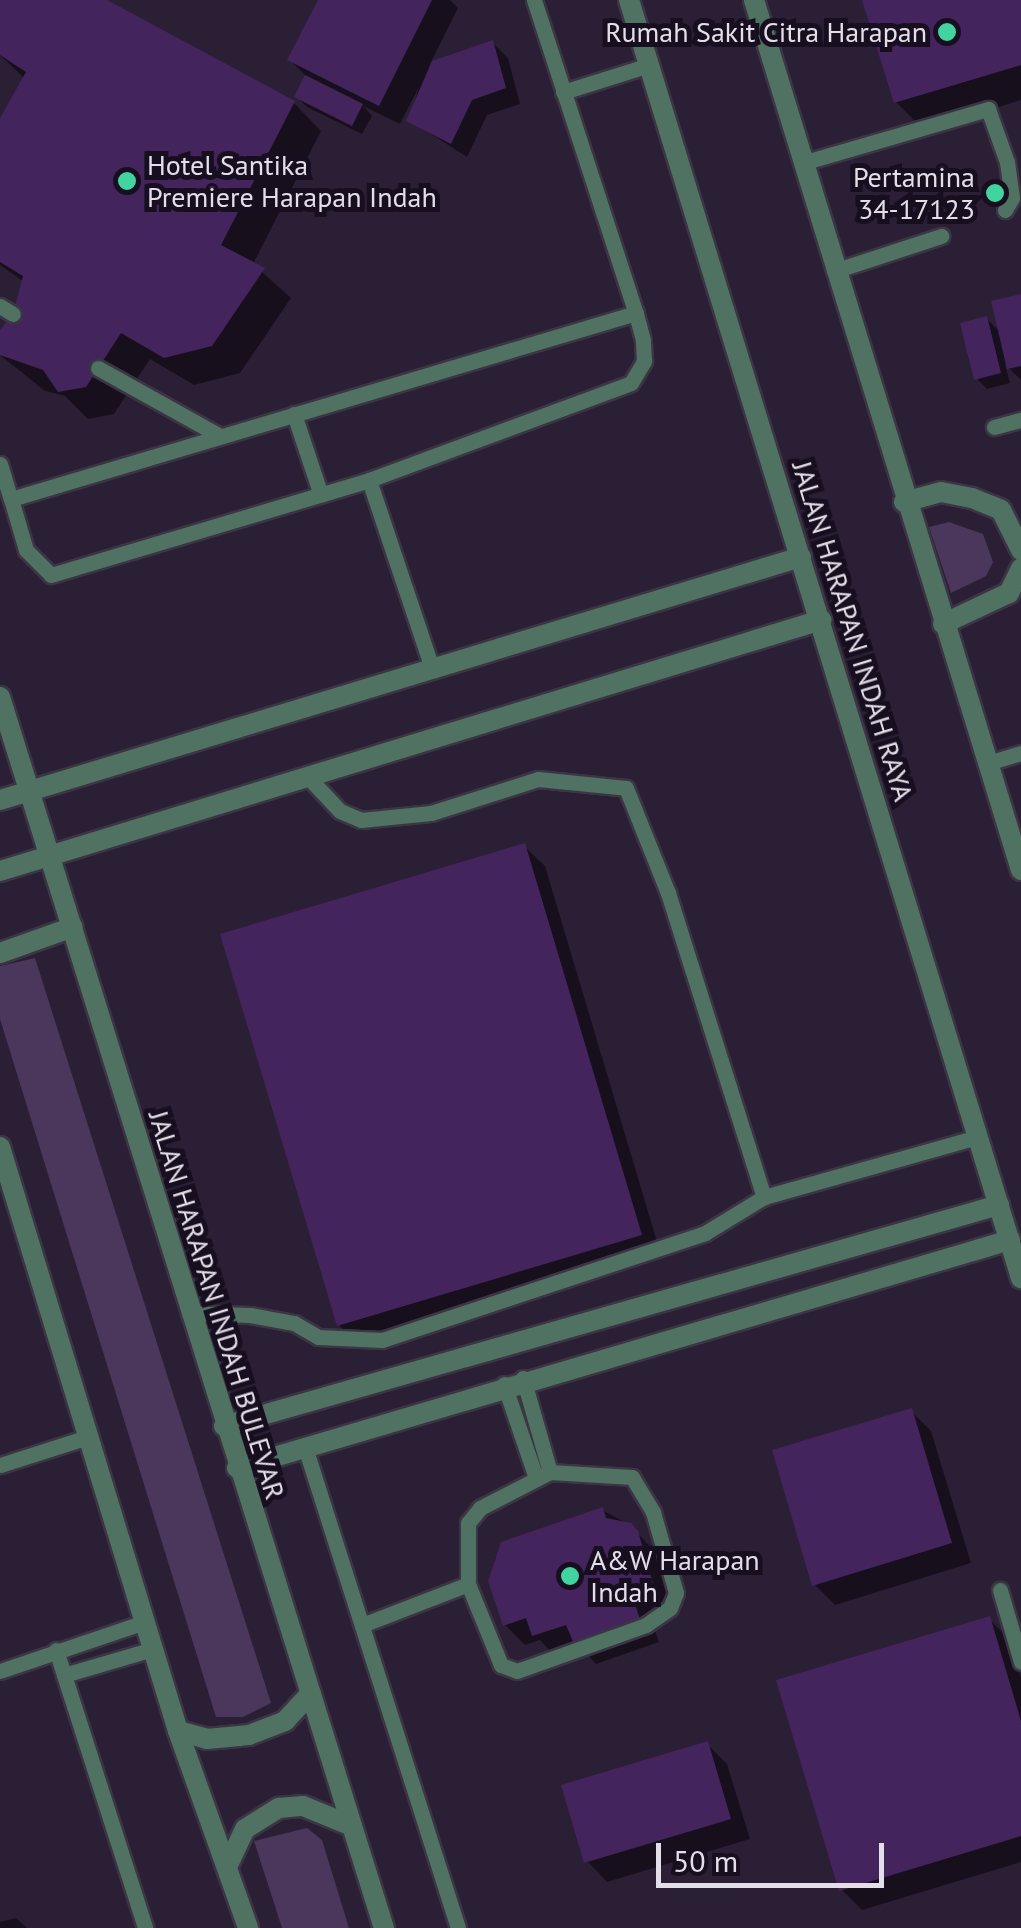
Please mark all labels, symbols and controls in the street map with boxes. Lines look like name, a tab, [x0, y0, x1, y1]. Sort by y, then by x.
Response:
place label: Rumah Sakit Citra Harapan	[605, 15, 927, 49]
marker: Rumah Sakit Citra Harapan	[936, 21, 958, 43]
place label: Hotel Santika Premiere Harapan Indah	[147, 148, 437, 214]
place label: Pertamina 34-17123	[853, 160, 975, 226]
marker: Hotel Santika Premiere Harapan Indah	[116, 170, 138, 192]
marker: Pertamina 34-17123	[984, 182, 1006, 204]
street label: JALAN HARAPAN INDAH RAYA	[785, 457, 921, 805]
street label: JALAN HARAPAN INDAH BULEVAR	[142, 1106, 292, 1504]
place label: A&W Harapan Indah	[590, 1543, 760, 1609]
marker: A&W Harapan Indah	[559, 1565, 581, 1587]
scale bar	[661, 1823, 888, 1885]
text: 50 m	[673, 1841, 738, 1880]

